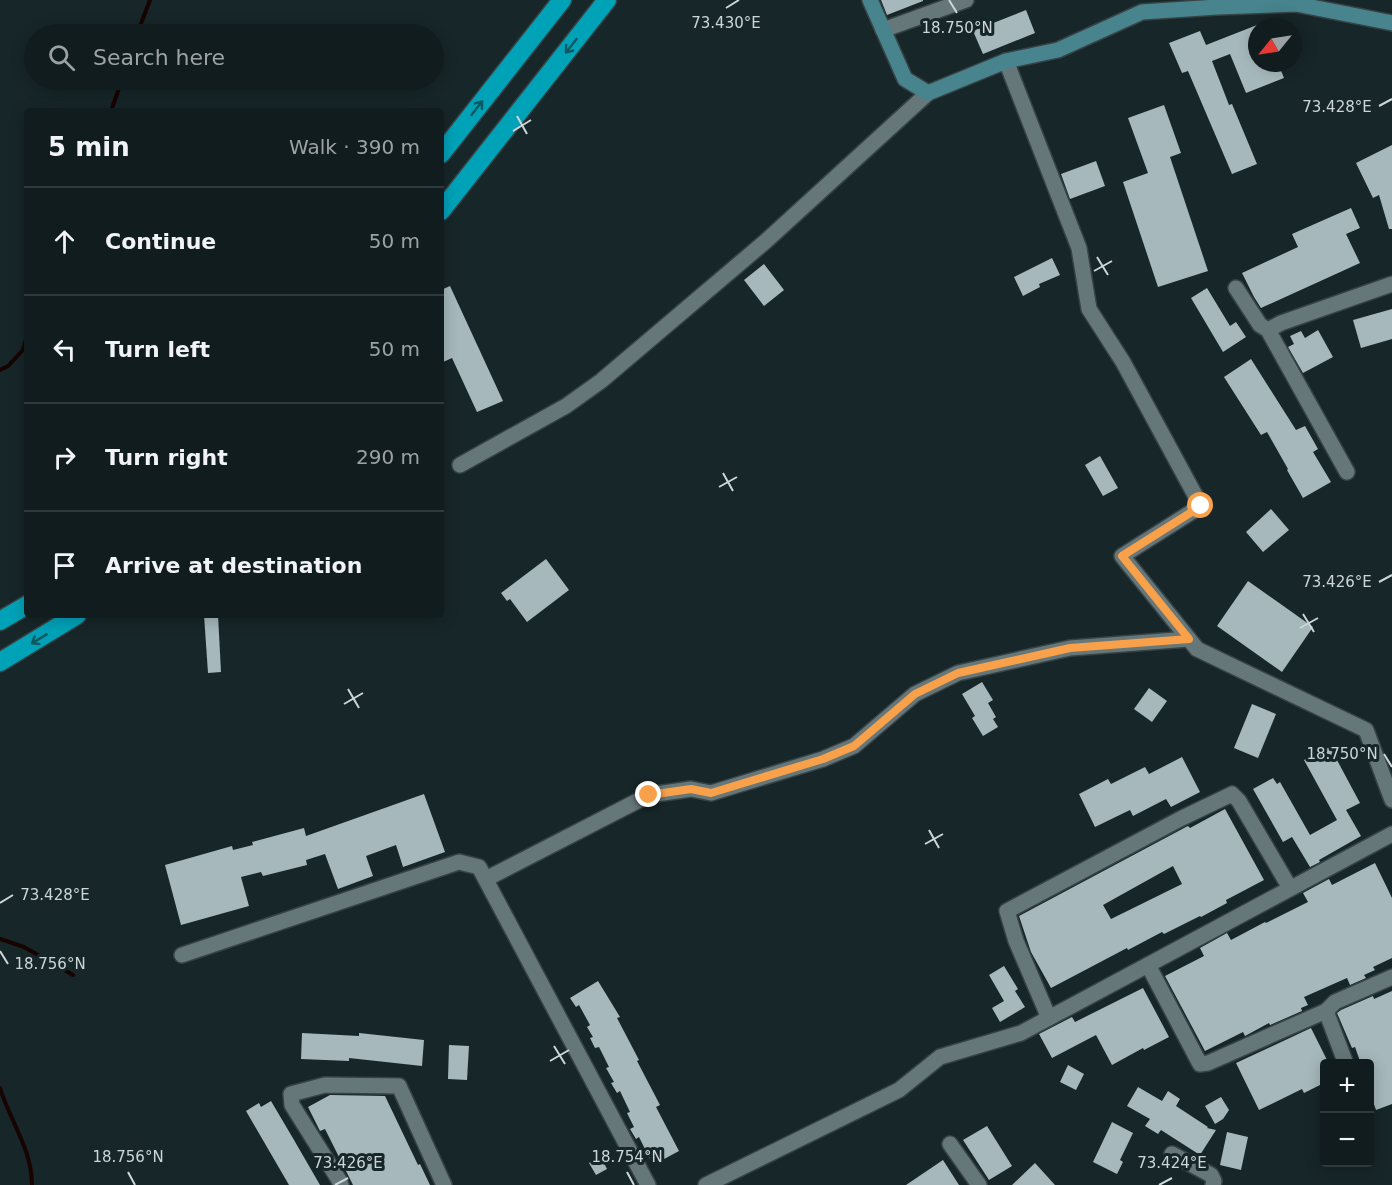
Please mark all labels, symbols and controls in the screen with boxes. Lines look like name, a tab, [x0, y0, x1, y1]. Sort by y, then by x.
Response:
text: 73.430°E	[691, 14, 761, 32]
north arrow	[1248, 18, 1302, 72]
text: 18.750°N	[921, 19, 993, 37]
search box	[24, 24, 444, 90]
one-way arrow	[564, 38, 577, 54]
icon: search	[45, 41, 78, 74]
text: Search here	[93, 45, 225, 70]
text: 73.428°E	[1302, 98, 1372, 116]
one-way arrow	[471, 101, 484, 117]
text: 5 min	[48, 132, 130, 162]
text: Walk · 390 m	[289, 135, 420, 159]
icon: ahead	[48, 225, 81, 258]
text: Continue	[105, 229, 216, 254]
text: 50 m	[369, 229, 420, 253]
icon: left	[48, 333, 81, 366]
text: Turn left	[105, 337, 210, 362]
text: 50 m	[369, 337, 420, 361]
icon: right	[48, 441, 81, 474]
text: Turn right	[105, 445, 228, 470]
text: 290 m	[356, 445, 420, 469]
route start	[1187, 492, 1213, 518]
icon: arrive	[48, 549, 81, 582]
text: Arrive at destination	[105, 553, 362, 578]
text: 73.426°E	[1302, 573, 1372, 591]
one-way arrow	[31, 633, 48, 645]
text: 18.750°N	[1306, 745, 1378, 763]
route end	[635, 781, 661, 807]
text: 73.428°E	[20, 886, 90, 904]
text: 18.756°N	[14, 955, 86, 973]
map controls	[1320, 1059, 1374, 1167]
button: +	[1320, 1059, 1374, 1113]
button: −	[1320, 1113, 1374, 1167]
text: 18.756°N	[92, 1148, 164, 1166]
text: 18.754°N	[591, 1148, 663, 1166]
text: 73.426°E	[313, 1154, 383, 1172]
text: 73.424°E	[1137, 1154, 1207, 1172]

